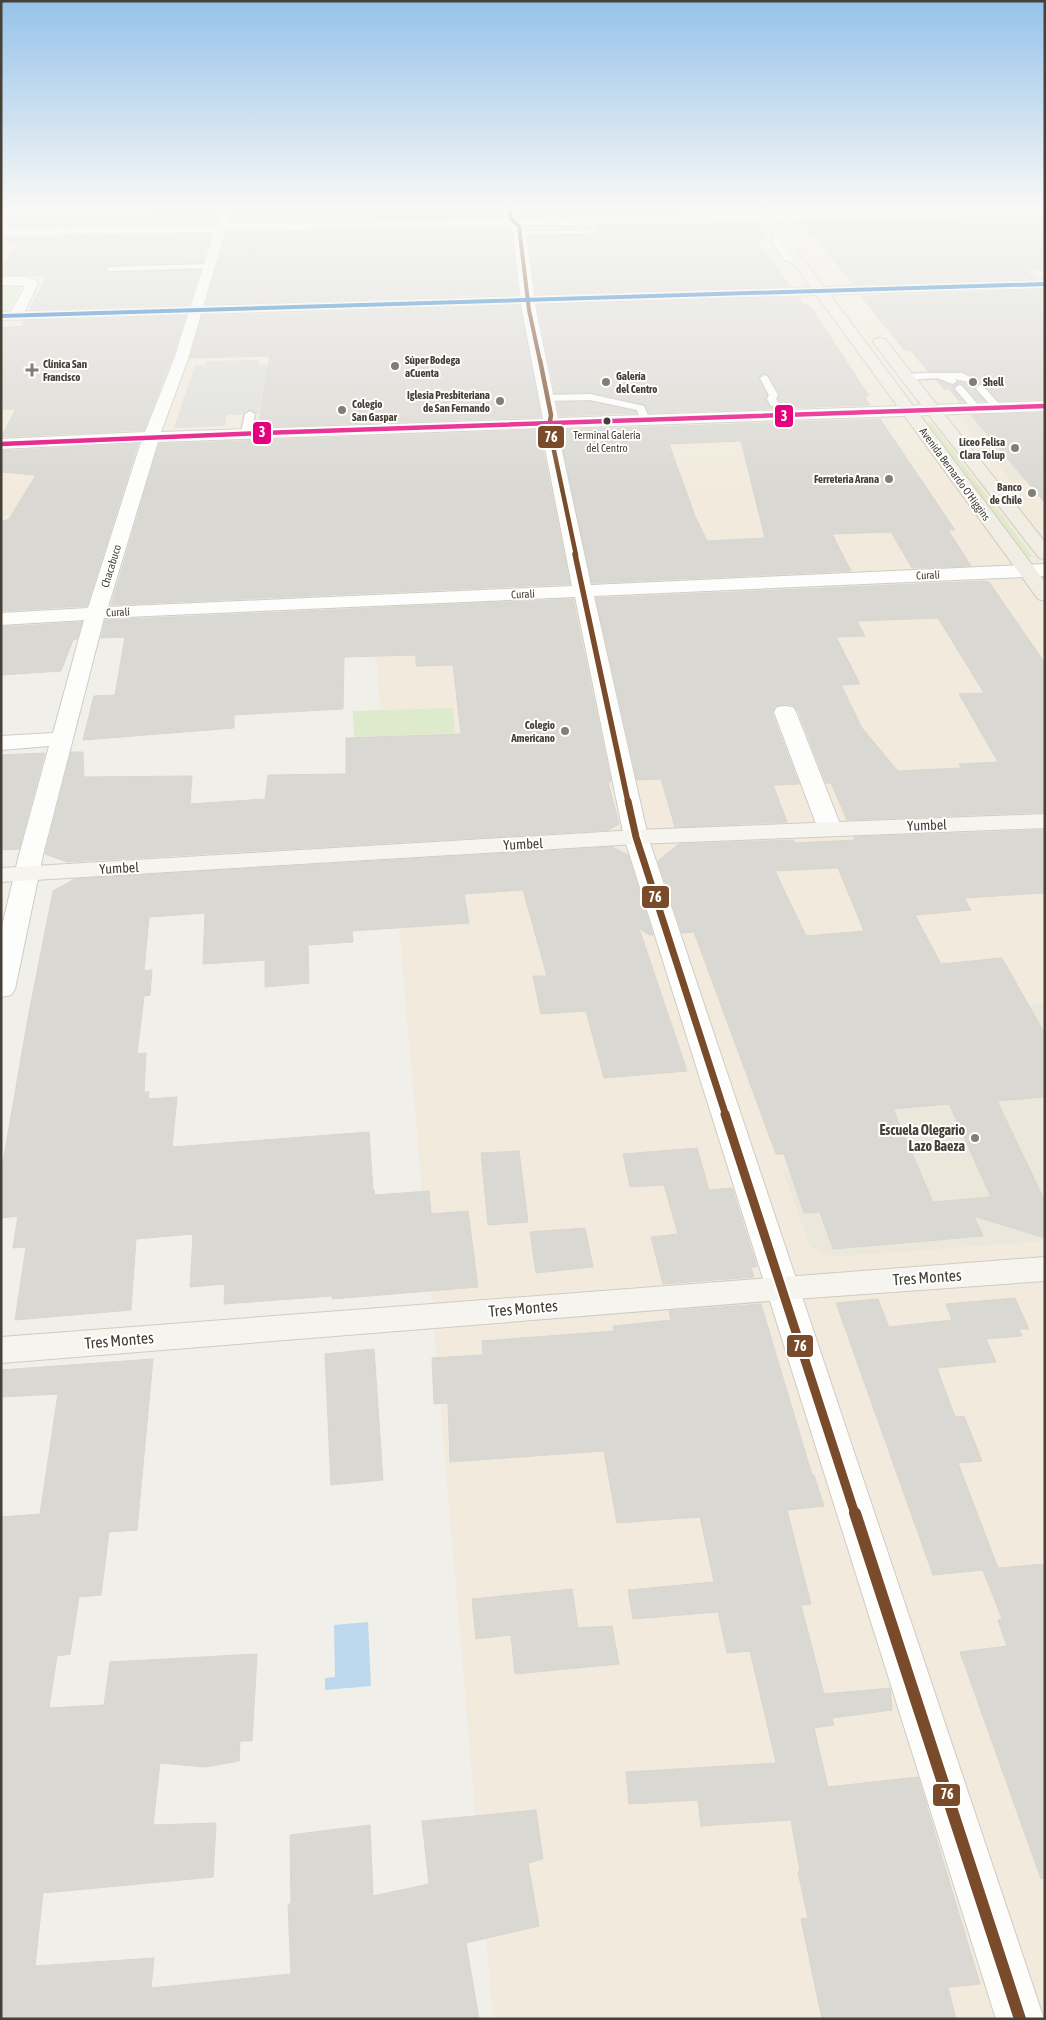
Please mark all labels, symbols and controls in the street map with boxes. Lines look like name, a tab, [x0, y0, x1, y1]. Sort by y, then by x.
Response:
place label: Súper Bodega aCuenta	[405, 354, 460, 379]
place label: Clínica San Francisco	[43, 358, 87, 383]
marker: Súper Bodega aCuenta	[389, 360, 401, 372]
marker: Clínica San Francisco	[25, 363, 39, 377]
place label: Galería del Centro	[616, 370, 658, 395]
marker: Galería del Centro	[600, 376, 612, 388]
marker: Shell	[967, 376, 979, 388]
place label: Shell	[983, 376, 1005, 388]
place label: Iglesia Presbiteriana de San Fernando	[407, 389, 490, 414]
marker: Iglesia Presbiteriana de San Fernando	[494, 395, 506, 407]
place label: Colegio San Gaspar	[352, 398, 398, 423]
marker: Colegio San Gaspar	[336, 404, 348, 416]
line badge: 3	[774, 404, 794, 428]
text: 3	[781, 408, 787, 424]
marker: Terminal Galería del Centro	[602, 416, 612, 426]
line badge: 3	[252, 421, 272, 445]
text: 3	[259, 424, 265, 440]
line badge: 76	[537, 425, 565, 449]
street label: Avenida Bernardo O'Higgins	[917, 425, 993, 523]
text: 76	[544, 429, 558, 445]
place label: Terminal Galería del Centro	[573, 429, 641, 454]
place label: Liceo Felisa Clara Tolup	[959, 436, 1005, 461]
marker: Liceo Felisa Clara Tolup	[1009, 442, 1021, 454]
place label: Ferreteria Arana	[814, 473, 879, 485]
marker: Ferreteria Arana	[883, 473, 895, 485]
place label: Banco de Chile	[990, 481, 1022, 506]
marker: Banco de Chile	[1026, 487, 1038, 499]
street label: Chacabuco	[99, 543, 123, 589]
street label: Curalí	[916, 568, 941, 582]
street label: Curalí	[511, 587, 536, 601]
street label: Curalí	[106, 605, 131, 619]
place label: Colegio Americano	[510, 719, 555, 744]
marker: Colegio Americano	[559, 725, 571, 737]
street label: Yumbel	[907, 816, 947, 834]
street label: Yumbel	[503, 835, 544, 853]
street label: Yumbel	[99, 859, 140, 877]
line badge: 76	[641, 885, 670, 909]
text: 76	[648, 889, 662, 905]
place label: Escuela Olegario Lazo Baeza	[879, 1122, 965, 1154]
marker: Escuela Olegario Lazo Baeza	[969, 1132, 981, 1144]
street label: Tres Montes	[892, 1266, 963, 1288]
street label: Tres Montes	[488, 1296, 559, 1320]
street label: Tres Montes	[84, 1328, 155, 1352]
line badge: 76	[786, 1334, 814, 1358]
text: 76	[793, 1338, 807, 1354]
line badge: 76	[932, 1783, 961, 1807]
text: 76	[940, 1786, 954, 1802]

